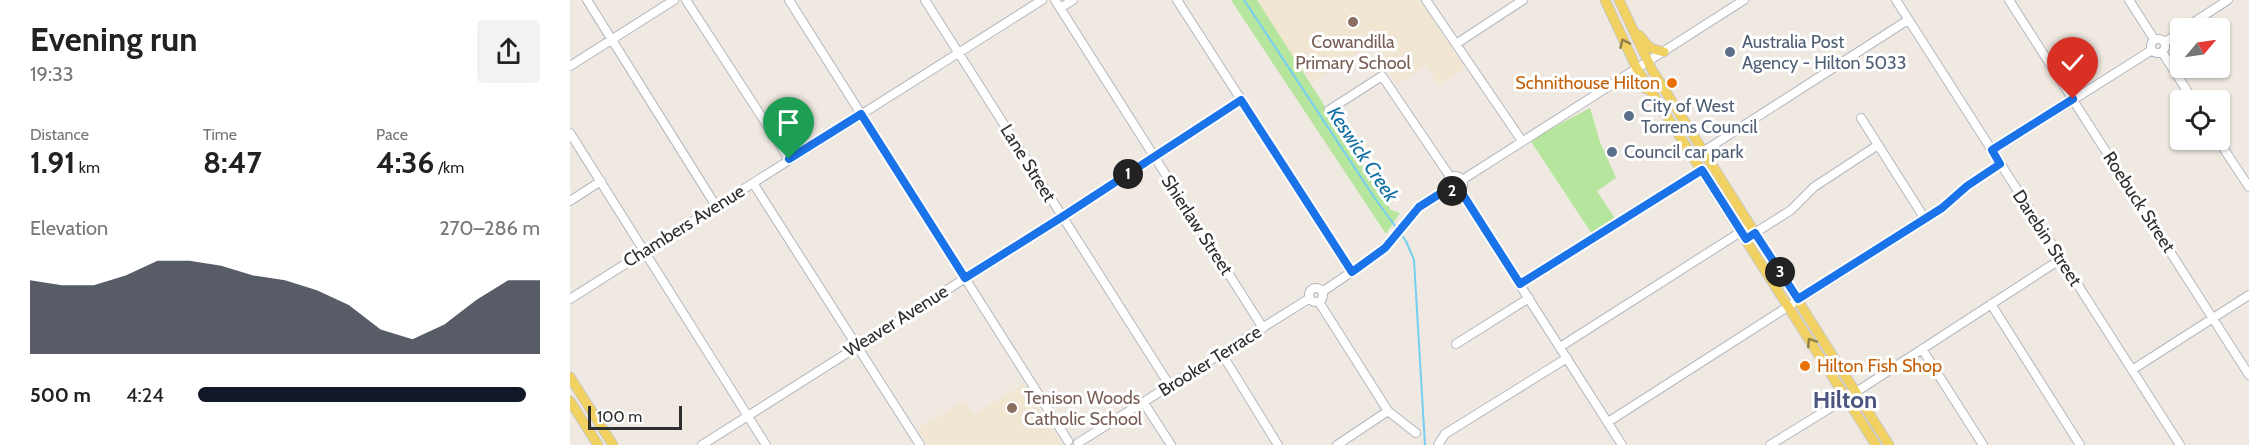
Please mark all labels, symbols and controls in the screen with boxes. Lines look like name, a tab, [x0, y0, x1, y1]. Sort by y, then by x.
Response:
marker: Cowandilla Primary School	[1346, 15, 1360, 29]
north arrow	[2170, 18, 2230, 78]
map controls	[2170, 18, 2230, 150]
text: Evening run	[30, 19, 197, 59]
button: share	[477, 20, 540, 83]
place label: Cowandilla Primary School	[1295, 31, 1411, 74]
place label: Australia Post Agency - Hilton 5033	[1742, 31, 1907, 74]
pin	[2047, 37, 2098, 99]
one-way arrow	[1620, 39, 1632, 50]
marker: Australia Post Agency - Hilton 5033	[1723, 45, 1737, 59]
icon: check	[2056, 46, 2089, 79]
text: 19:33	[30, 62, 74, 86]
place label: Schnithouse Hilton	[1515, 72, 1660, 94]
marker: Schnithouse Hilton	[1665, 76, 1679, 90]
button: locate	[2170, 90, 2230, 150]
place label: City of West Torrens Council	[1641, 95, 1758, 138]
pin	[763, 97, 814, 159]
water label: Keswick Creek	[1322, 102, 1404, 207]
icon: arrive	[772, 106, 805, 139]
marker: City of West Torrens Council	[1622, 109, 1636, 123]
street label: Lane Street	[996, 120, 1060, 206]
text: Distance	[30, 125, 89, 144]
text: Time	[203, 125, 237, 144]
text: Pace	[376, 125, 408, 144]
place label: Council car park	[1624, 141, 1744, 163]
text: 1.91	[30, 144, 75, 181]
text: 8:47	[203, 144, 262, 181]
text: 4:36	[376, 144, 434, 181]
marker: Council car park	[1605, 145, 1619, 159]
street label: Roebuck Street	[2098, 148, 2180, 256]
text: km	[75, 158, 100, 177]
text: /km	[434, 158, 464, 177]
pin: 1	[1113, 159, 1143, 189]
text: 1	[1125, 164, 1131, 183]
street label: Shierlaw Street	[1156, 171, 1238, 279]
pin: 2	[1437, 176, 1467, 206]
street label: Chambers Avenue	[619, 180, 749, 272]
text: 2	[1448, 181, 1456, 200]
street label: Darebin Street	[2008, 186, 2086, 290]
text: Elevation	[30, 216, 108, 240]
text: 270–286 m	[439, 216, 540, 240]
pin: 3	[1765, 257, 1795, 287]
text: 3	[1776, 262, 1784, 281]
street label: Weaver Avenue	[840, 280, 952, 362]
street label: Brooker Terrace	[1155, 321, 1265, 401]
one-way arrow	[1808, 338, 1819, 349]
place label: Hilton Fish Shop	[1817, 355, 1942, 377]
marker: Hilton Fish Shop	[1798, 359, 1812, 373]
text: 500 m	[30, 383, 91, 407]
text: 4:24	[126, 383, 164, 407]
district label: Hilton	[1813, 385, 1877, 414]
place label: Tenison Woods Catholic School	[1024, 387, 1143, 430]
marker: Tenison Woods Catholic School	[1005, 401, 1019, 415]
scale bar	[588, 403, 682, 430]
text: 100 m	[597, 407, 642, 426]

